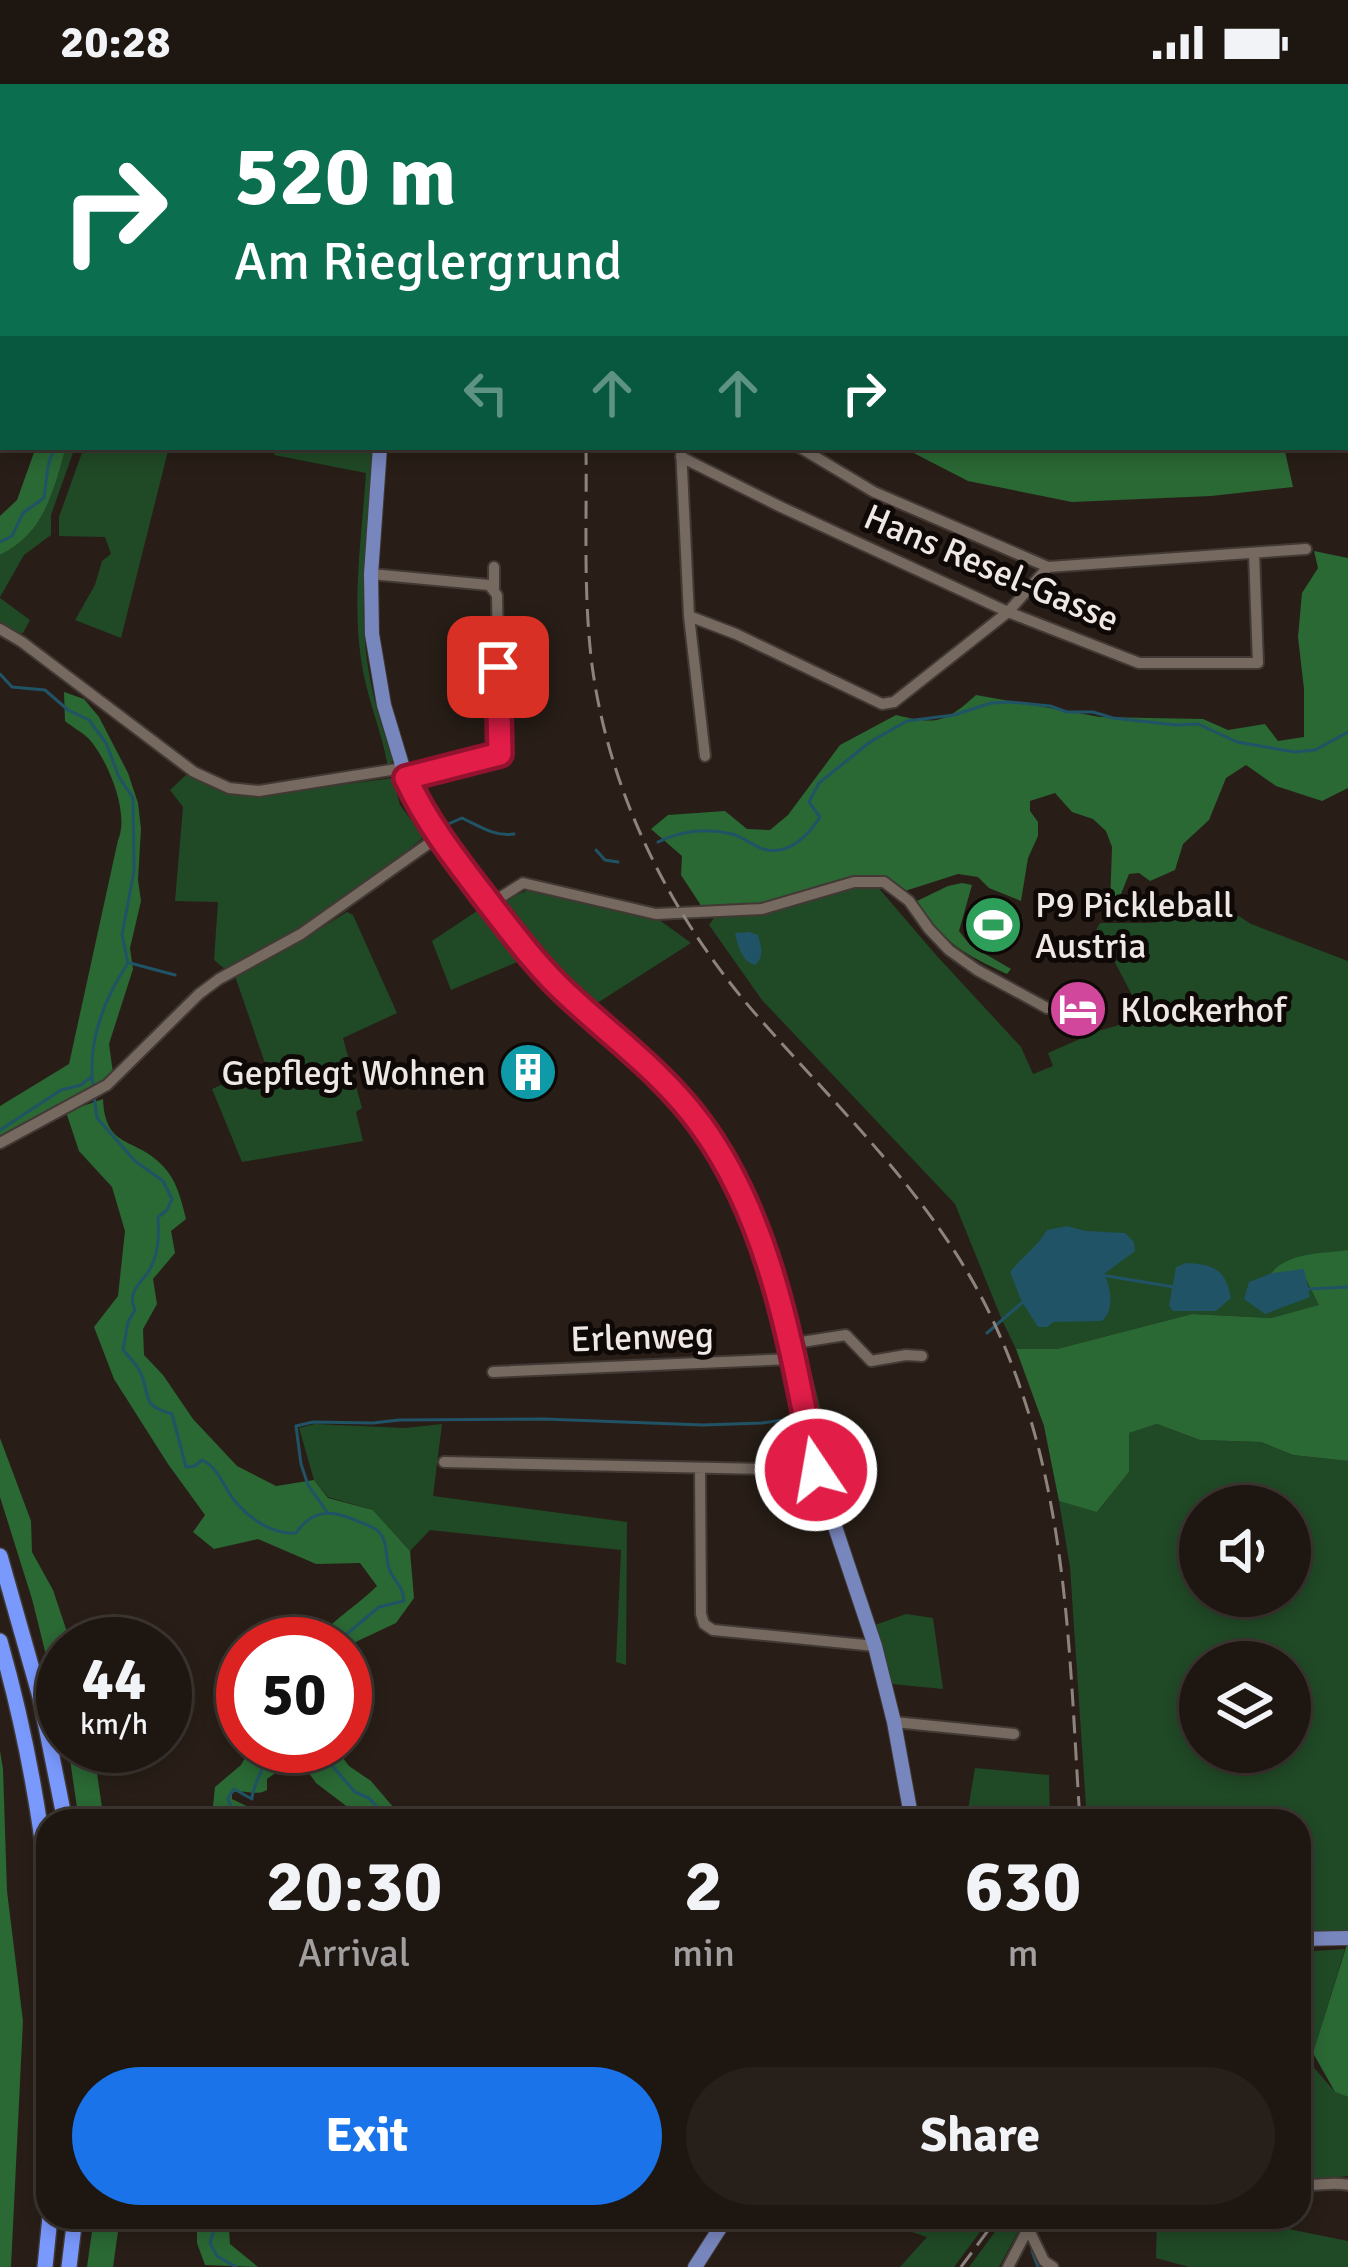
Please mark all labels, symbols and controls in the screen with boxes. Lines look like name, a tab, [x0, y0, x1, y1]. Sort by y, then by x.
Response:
text: 20:28	[60, 15, 170, 70]
text: 520 m	[234, 125, 456, 229]
icon: right	[36, 132, 192, 288]
text: Am Rieglergrund	[234, 228, 622, 295]
icon: left	[453, 360, 519, 426]
icon: ahead	[579, 360, 645, 426]
icon: ahead	[705, 360, 771, 426]
icon: right	[831, 360, 897, 426]
street label: Hans Resel-Gasse	[857, 494, 1126, 642]
pin	[447, 616, 549, 718]
icon: arrive	[465, 634, 531, 700]
place label: P9 Pickleball Austria	[1035, 883, 1234, 969]
sports icon: P9 Pickleball Austria	[962, 894, 1024, 956]
hotel icon: Klockerhof	[1047, 978, 1109, 1040]
place label: Klockerhof	[1120, 988, 1288, 1033]
building icon: Gepflegt Wohnen	[497, 1041, 559, 1103]
place label: Gepflegt Wohnen	[222, 1051, 486, 1096]
street label: Erlenweg	[570, 1313, 715, 1362]
position arrow	[753, 1407, 879, 1533]
map controls	[1179, 1485, 1311, 1773]
button: sound	[1179, 1485, 1311, 1617]
speed limit sign: 50	[216, 1617, 372, 1773]
button: layers	[1179, 1641, 1311, 1773]
text: 44	[82, 1643, 146, 1717]
text: km/h	[80, 1706, 148, 1743]
text: 20:30	[266, 1842, 442, 1931]
text: 2	[684, 1842, 723, 1931]
text: 630	[965, 1842, 1081, 1931]
text: Arrival	[298, 1929, 410, 1977]
text: min	[672, 1929, 735, 1977]
text: m	[1007, 1929, 1039, 1977]
button: Exit	[72, 2067, 662, 2205]
button: Share	[686, 2067, 1275, 2205]

